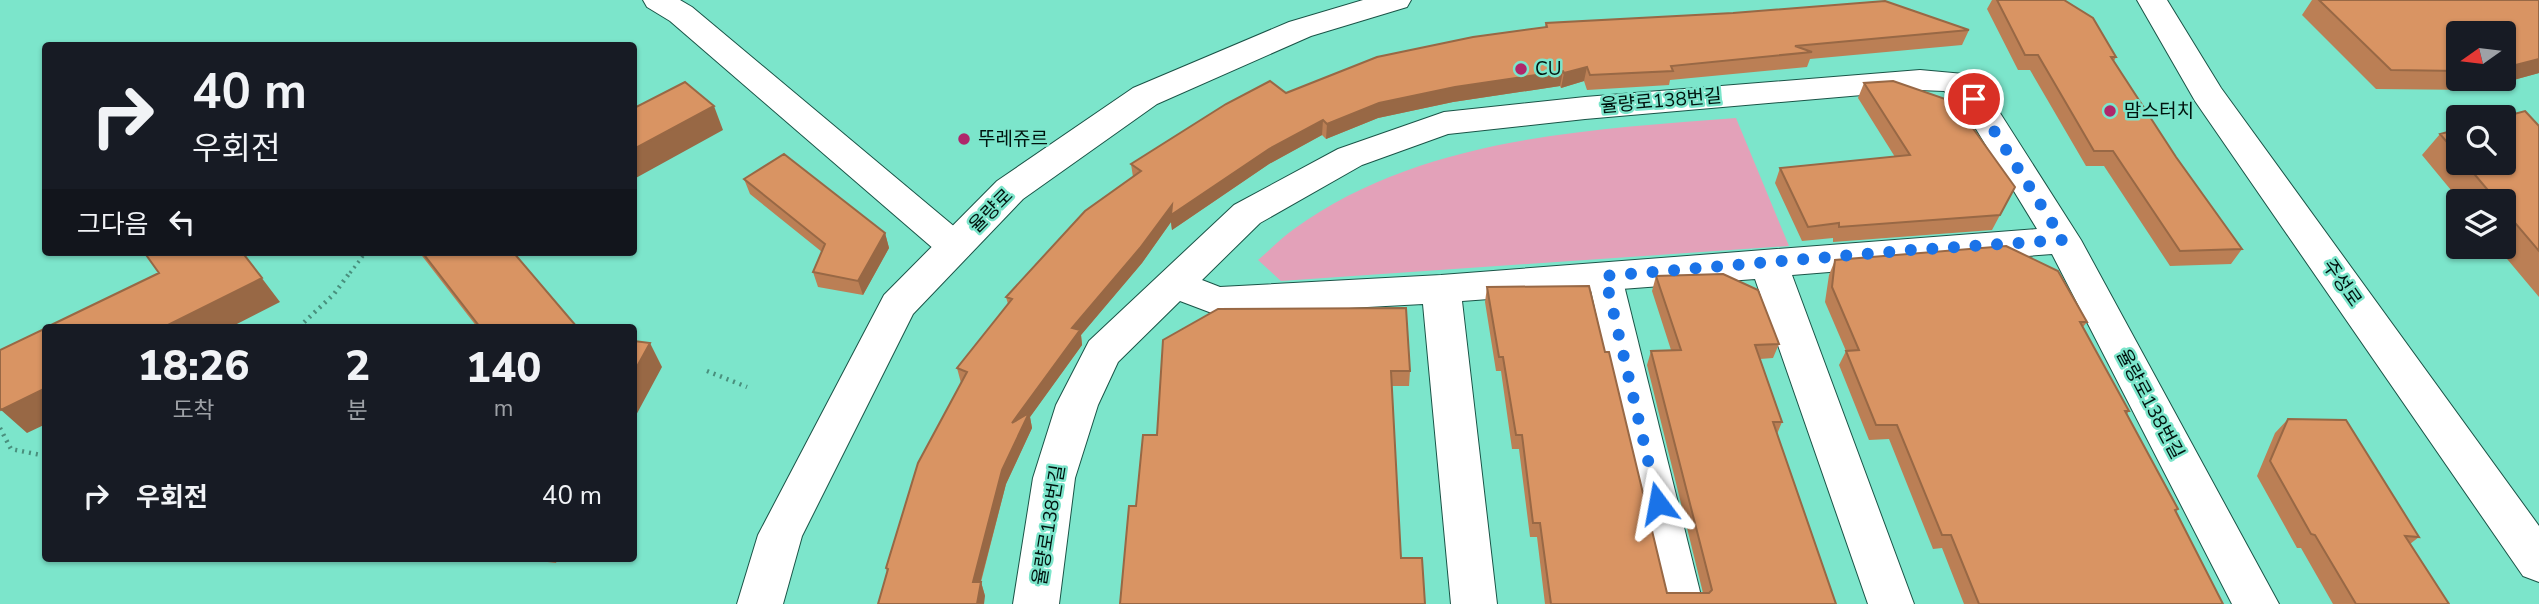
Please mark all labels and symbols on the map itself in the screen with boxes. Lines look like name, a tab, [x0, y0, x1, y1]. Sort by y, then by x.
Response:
north arrow	[2446, 21, 2516, 91]
place label: CU	[1535, 56, 1562, 82]
marker: CU	[1513, 61, 1529, 77]
pin	[1944, 69, 2004, 129]
street label: 율량로138번길	[1599, 83, 1723, 119]
place label: 맘스터치	[2124, 98, 2194, 124]
marker: 맘스터치	[2102, 103, 2118, 119]
place label: 뚜레쥬르	[978, 126, 1048, 152]
marker: 뚜레쥬르	[956, 131, 972, 147]
street label: 율량로	[963, 183, 1019, 239]
street label: 주성로	[2316, 254, 2368, 312]
street label: 율량로138번길	[2110, 344, 2190, 464]
street label: 율량로138번길	[1027, 463, 1071, 587]
position arrow	[1621, 466, 1695, 540]

